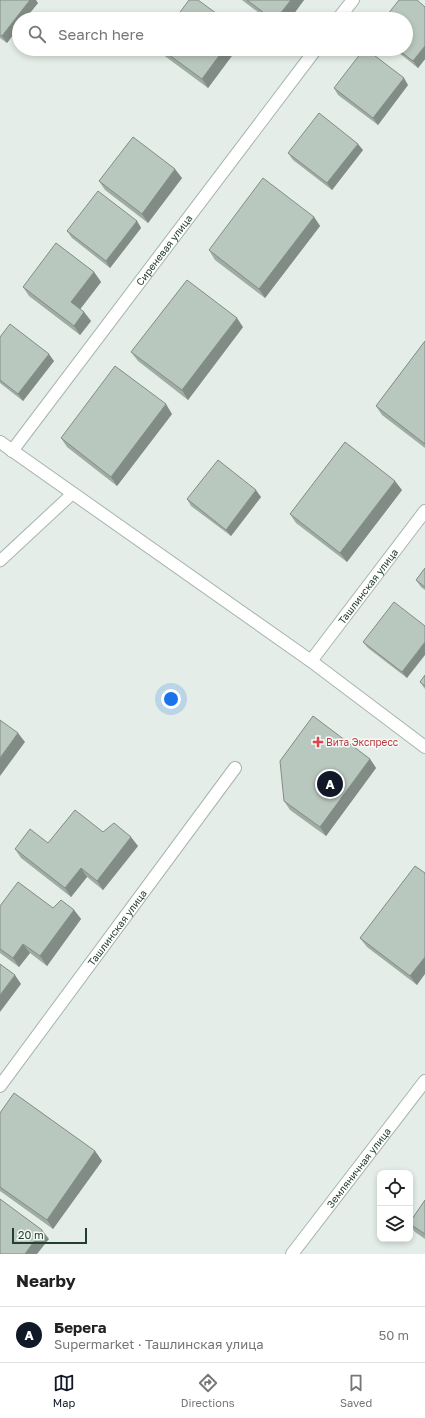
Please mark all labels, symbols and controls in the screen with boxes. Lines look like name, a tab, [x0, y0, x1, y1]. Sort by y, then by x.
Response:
search box	[12, 12, 413, 56]
icon: search	[26, 23, 48, 45]
text: Search here	[58, 25, 144, 43]
street label: Сиреневая улица	[133, 212, 195, 288]
street label: Ташлинская улица	[335, 546, 400, 626]
your location	[161, 689, 181, 709]
place label: Вита Экспресс	[326, 736, 399, 748]
marker: Вита Экспресс	[313, 737, 323, 747]
pin: A	[317, 769, 343, 799]
street label: Ташлинская улица	[85, 887, 149, 968]
street label: Земляничная улица	[324, 1125, 393, 1210]
map controls	[377, 1170, 413, 1242]
button: locate	[377, 1170, 413, 1206]
button: layers	[377, 1206, 413, 1242]
scale bar	[12, 1226, 87, 1245]
text: 20 m	[18, 1228, 44, 1241]
text: Nearby	[16, 1270, 76, 1291]
text: Берега	[54, 1318, 106, 1336]
text: A	[24, 1327, 34, 1343]
text: 50 m	[379, 1327, 409, 1343]
text: Supermarket · Ташлинская улица	[54, 1336, 264, 1352]
tab: Map	[53, 1372, 75, 1409]
tab: Directions	[181, 1372, 235, 1409]
tab: Saved	[340, 1372, 372, 1409]

